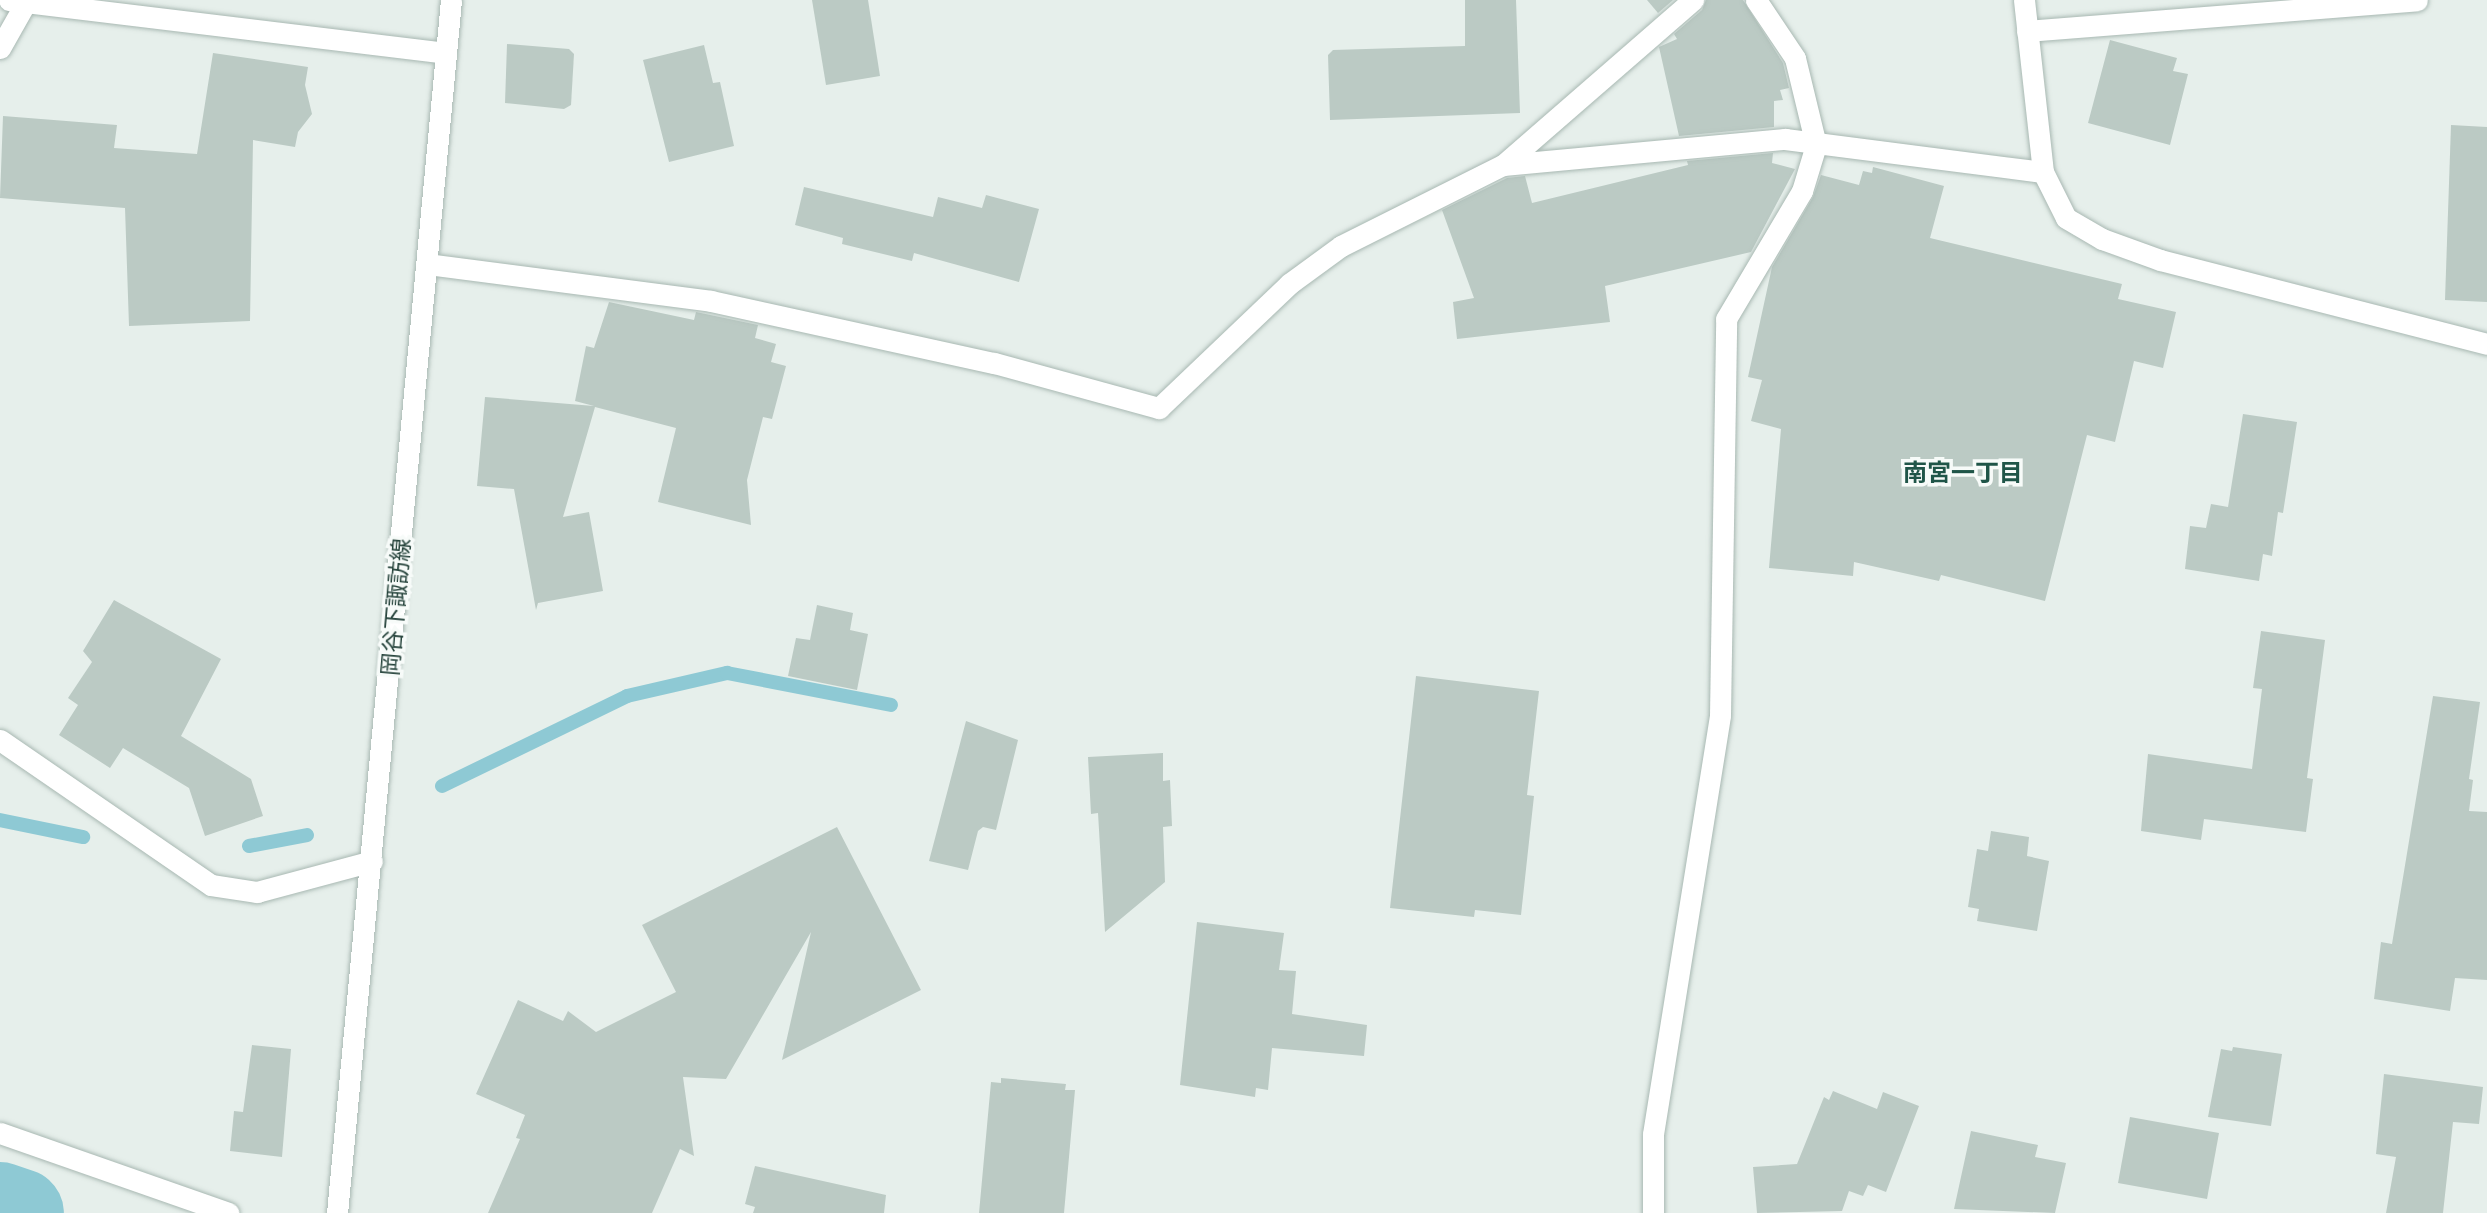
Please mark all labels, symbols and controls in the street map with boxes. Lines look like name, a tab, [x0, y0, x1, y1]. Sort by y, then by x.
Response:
district label: 南宮一丁目	[1903, 460, 2023, 488]
street label: 岡谷下諏訪線	[376, 537, 416, 677]

